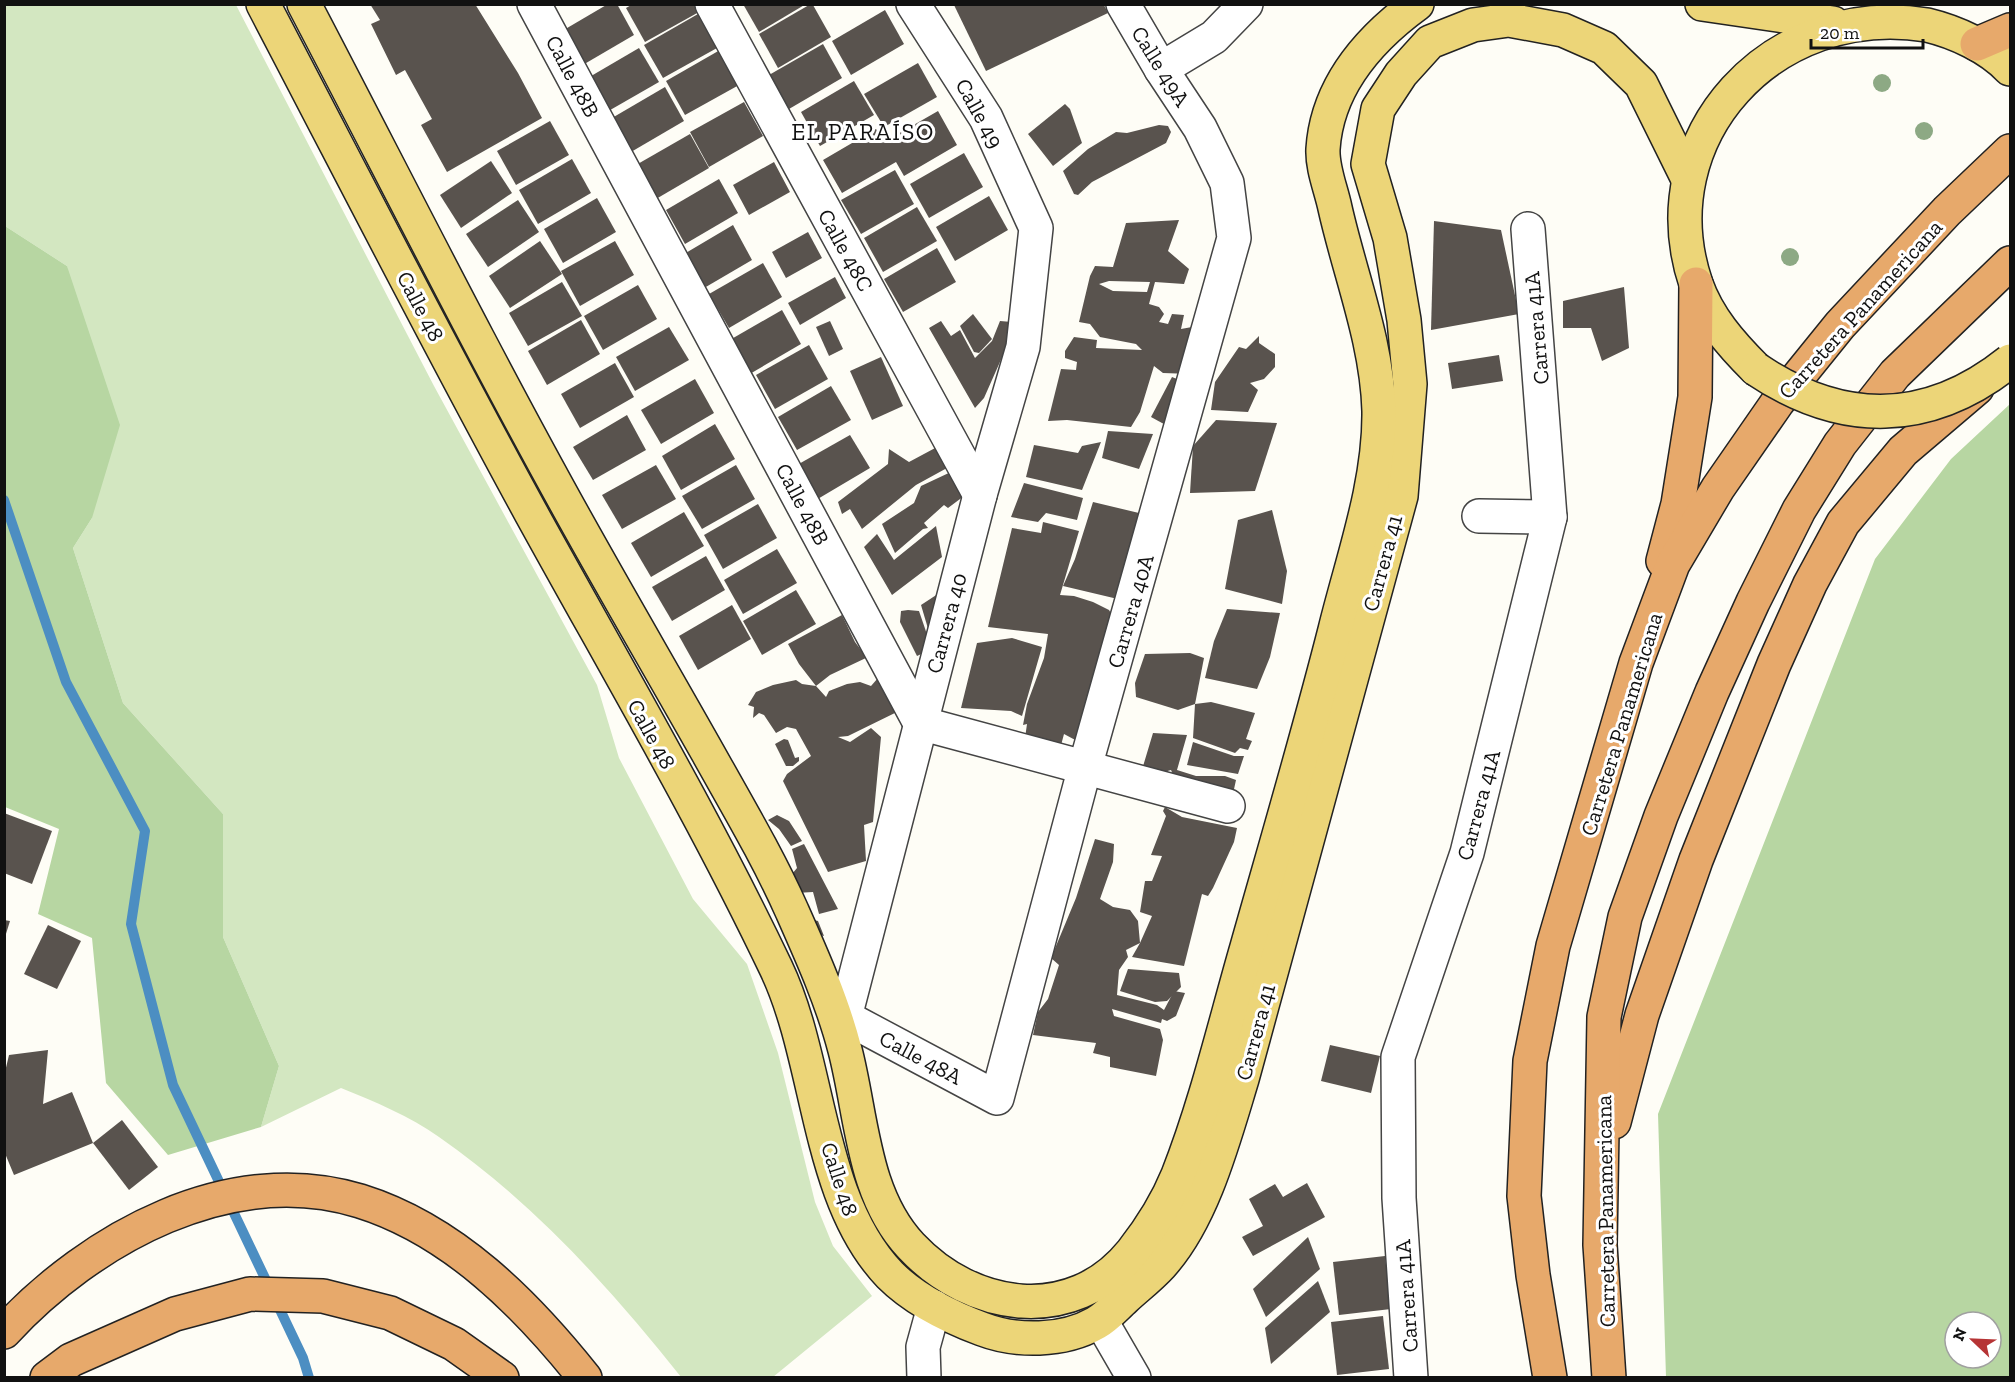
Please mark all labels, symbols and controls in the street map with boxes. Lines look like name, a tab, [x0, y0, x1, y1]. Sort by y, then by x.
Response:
scale bar	[1811, 12, 1924, 50]
street label: Calle 49A	[1125, 21, 1196, 112]
text: 20 m	[1820, 22, 1860, 44]
street label: Calle 48B	[540, 31, 605, 122]
street label: Calle 49	[949, 74, 1010, 153]
district label: EL PARAÍSO	[791, 117, 935, 146]
street label: Calle 48C	[812, 204, 879, 296]
street label: Carretera Panamericana	[1773, 214, 1948, 405]
street label: Calle 48	[391, 267, 450, 346]
street label: Carrera 41A	[1518, 270, 1555, 385]
street label: Calle 48B	[770, 459, 835, 550]
street label: Carrera 41	[1357, 511, 1408, 614]
street label: Carrera 40A	[1101, 550, 1160, 671]
street label: Carrera 40	[920, 570, 973, 676]
street label: Carretera Panamericana	[1575, 609, 1668, 839]
street label: Calle 48	[621, 695, 682, 774]
street label: Carrera 41A	[1451, 746, 1506, 863]
street label: Carrera 41	[1230, 980, 1281, 1083]
street label: Calle 48A	[875, 1024, 967, 1091]
street label: Carretera Panamericana	[1590, 1094, 1621, 1327]
street label: Calle 48	[815, 1139, 864, 1219]
street label: Carrera 41A	[1389, 1238, 1424, 1353]
north arrow	[1943, 1310, 2003, 1370]
text: N	[1949, 1325, 1971, 1344]

